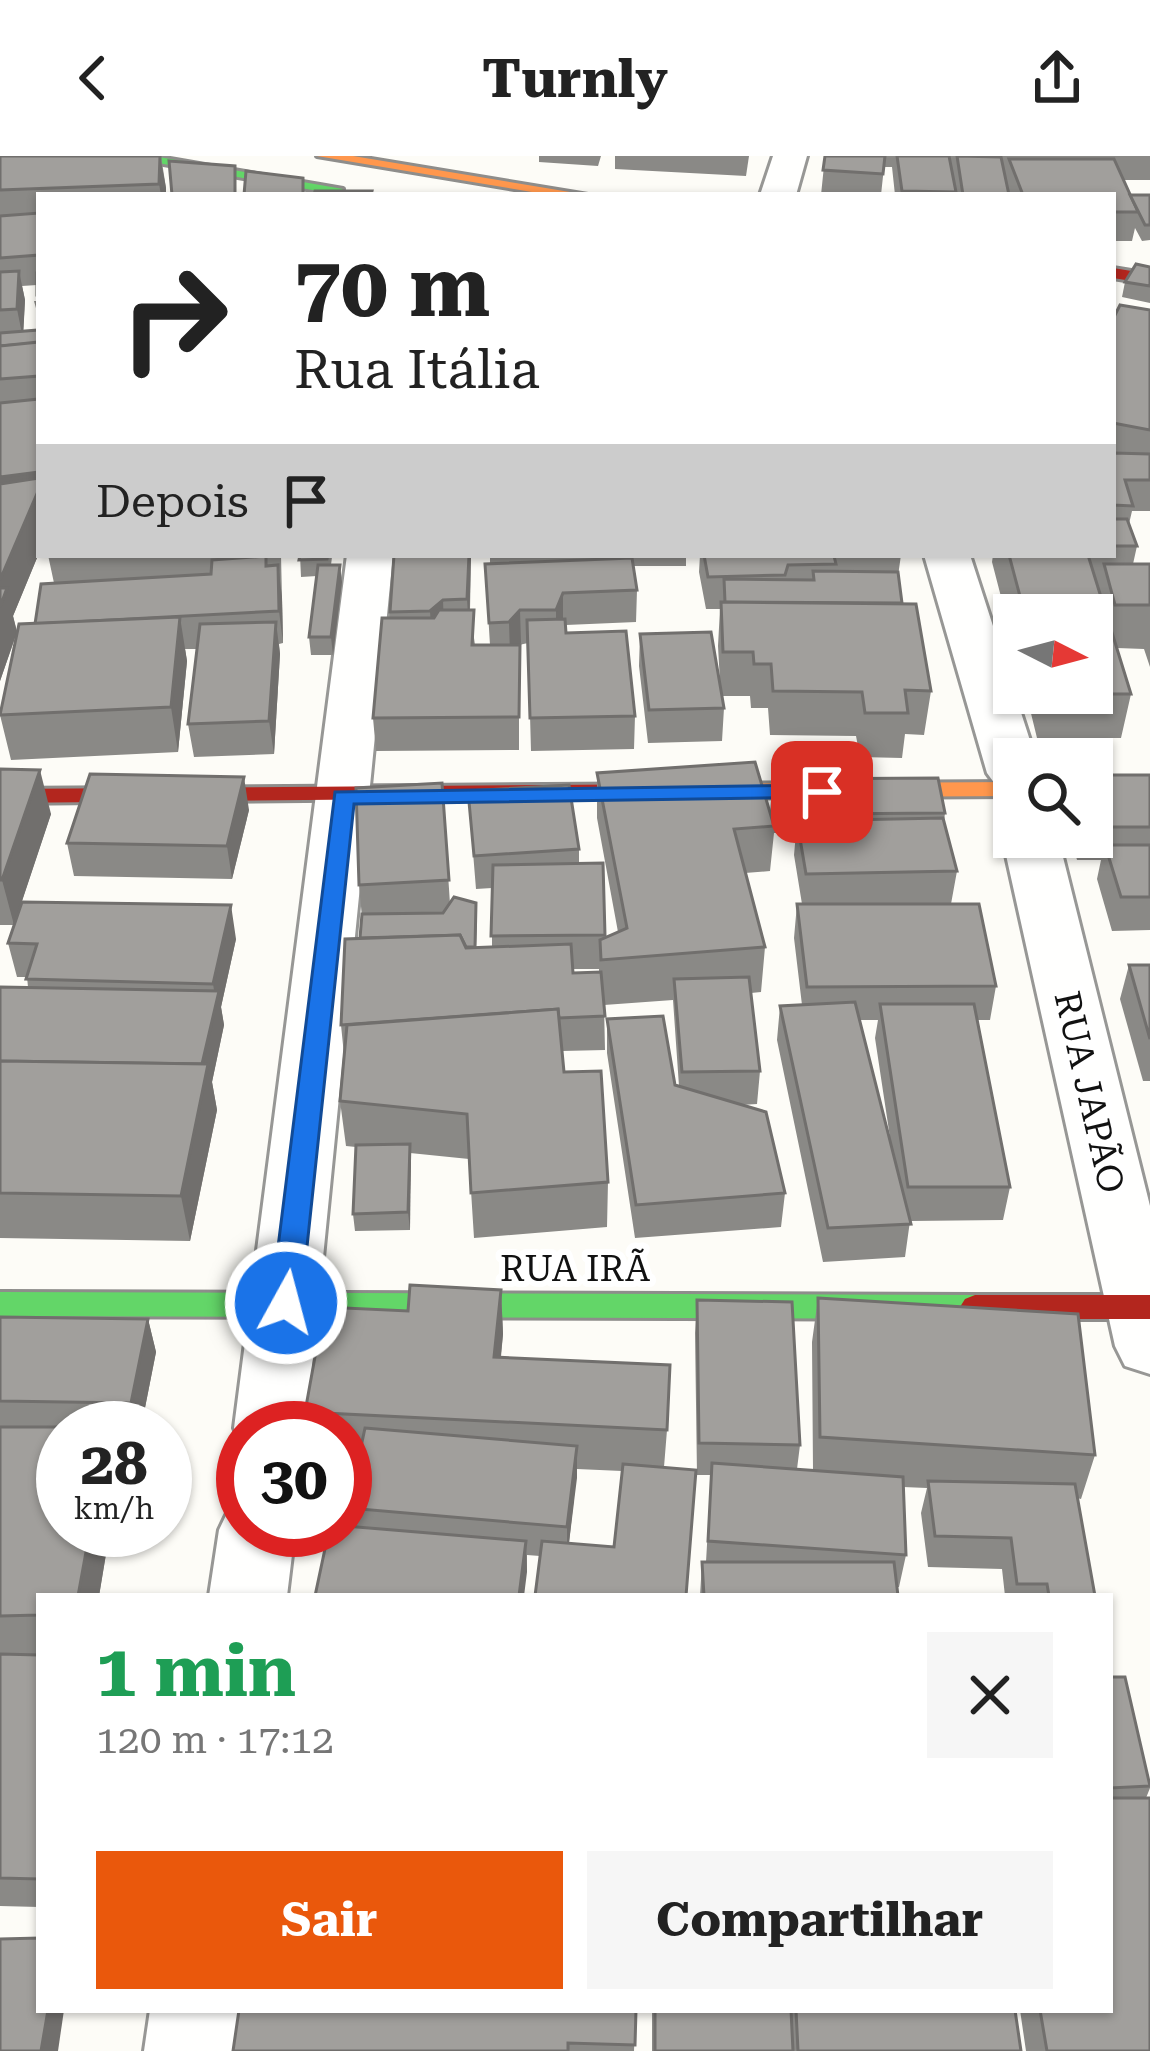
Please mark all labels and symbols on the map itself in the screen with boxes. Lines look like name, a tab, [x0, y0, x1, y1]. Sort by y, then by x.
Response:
north arrow	[993, 594, 1113, 714]
pin	[771, 741, 873, 843]
street label: RUA JAPÃO	[1045, 987, 1133, 1197]
position arrow	[223, 1240, 349, 1366]
street label: RUA IRÃ	[500, 1248, 650, 1290]
speed limit sign: 30	[216, 1401, 372, 1557]

